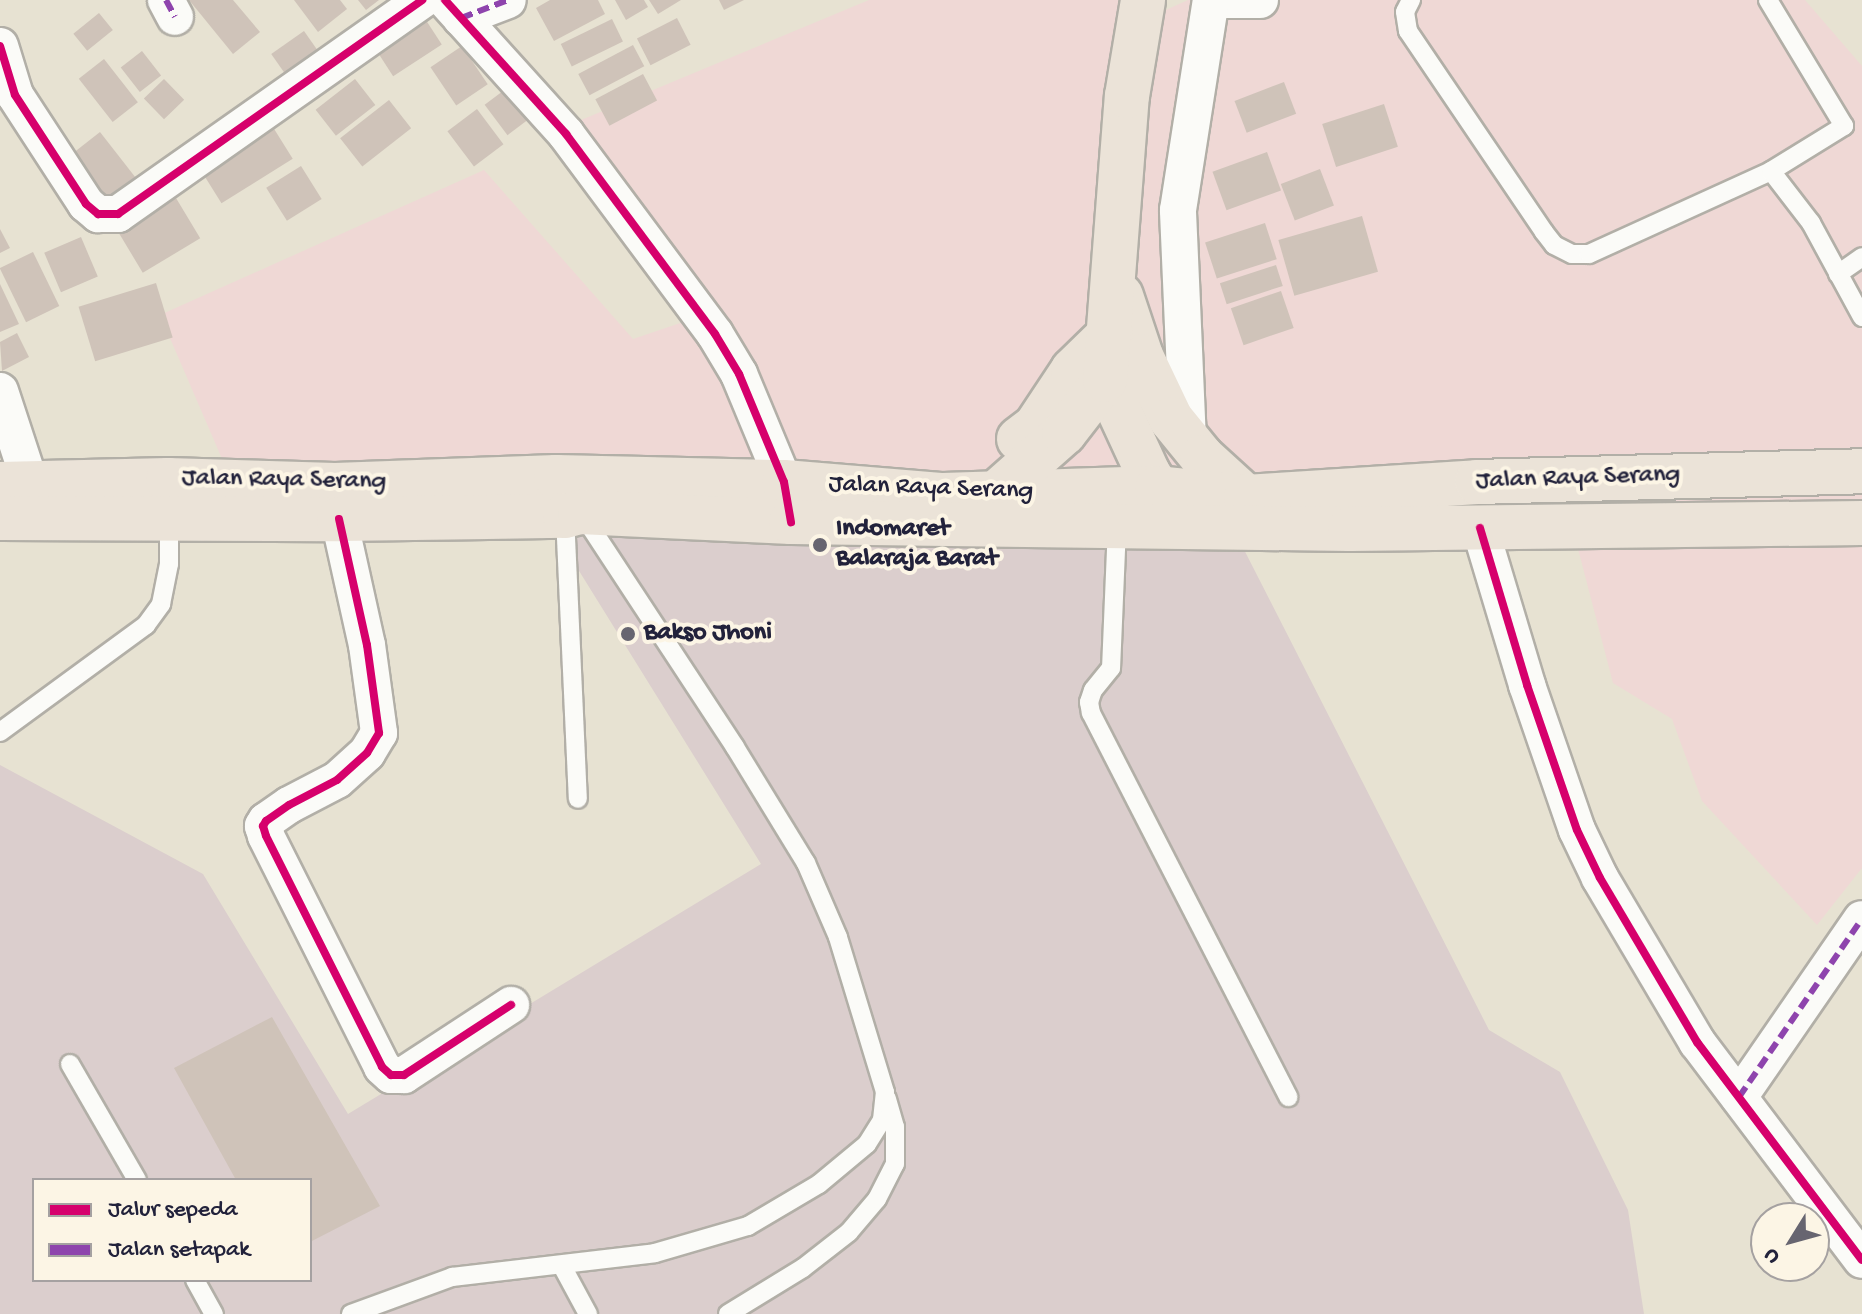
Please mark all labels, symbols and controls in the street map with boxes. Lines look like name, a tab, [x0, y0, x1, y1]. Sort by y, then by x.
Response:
street label: Jalan Raya Serang	[1475, 460, 1681, 498]
street label: Jalan Raya Serang	[181, 464, 387, 498]
street label: Jalan Raya Serang	[828, 470, 1034, 508]
place label: Indomaret Balaraja Barat	[836, 514, 998, 576]
marker: Indomaret Balaraja Barat	[811, 536, 829, 554]
place label: Bakso Jhoni	[644, 618, 772, 650]
marker: Bakso Jhoni	[619, 625, 637, 643]
legend	[32, 1178, 312, 1282]
text: Jalur sepeda	[108, 1196, 238, 1225]
north arrow	[1750, 1202, 1830, 1282]
text: Jalan setapak	[108, 1236, 250, 1265]
text: U	[1758, 1242, 1787, 1268]

